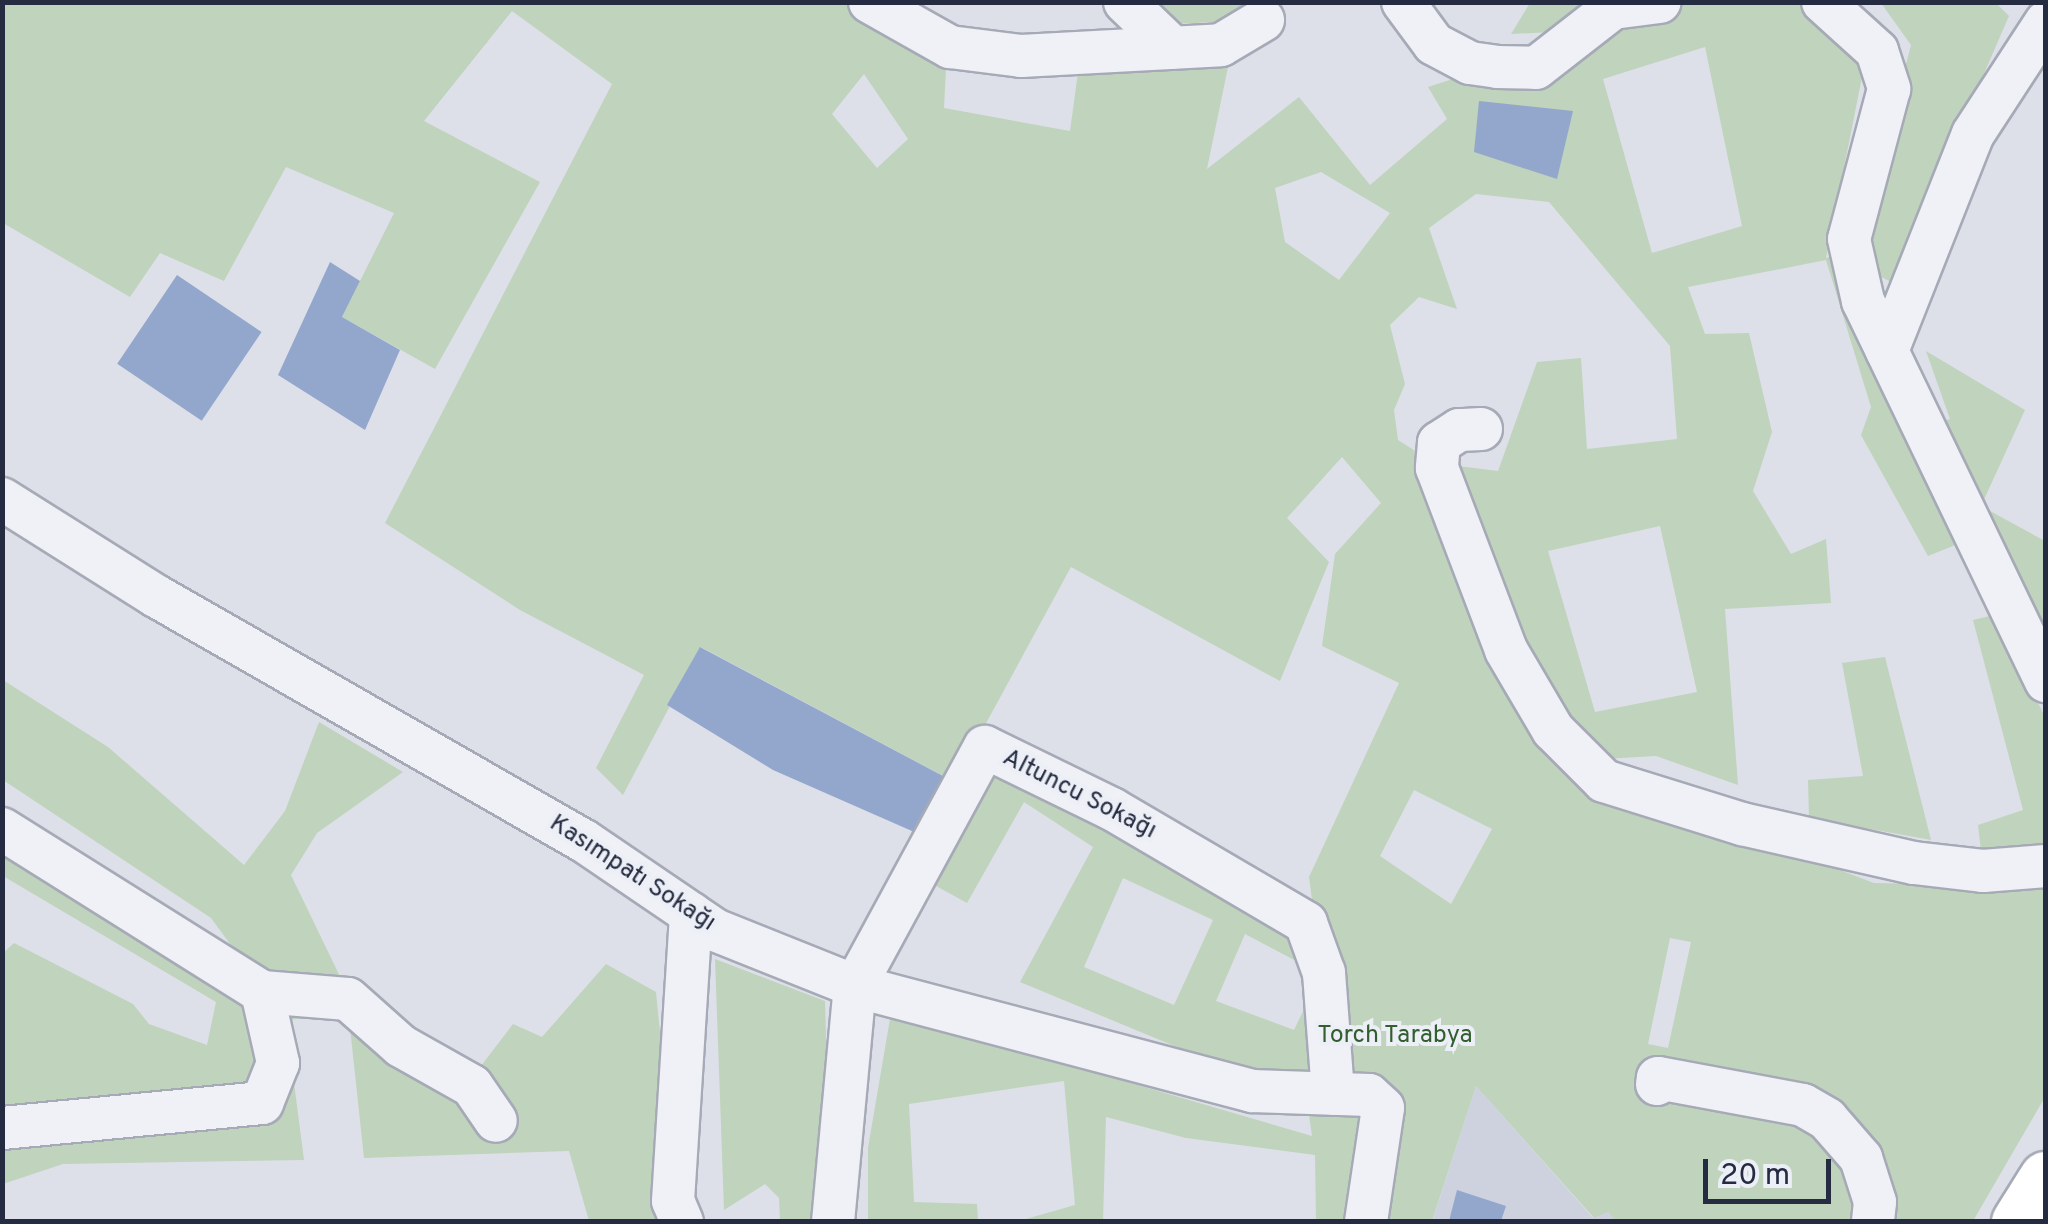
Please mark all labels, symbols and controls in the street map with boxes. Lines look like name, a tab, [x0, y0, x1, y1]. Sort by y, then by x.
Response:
street label: Altuncu Sokağı	[997, 743, 1161, 847]
street label: Kasımpatı Sokağı	[543, 809, 721, 939]
park label: Torch Tarabya	[1317, 1021, 1473, 1051]
scale bar	[1708, 1139, 1836, 1201]
text: 20 m	[1720, 1158, 1790, 1195]

